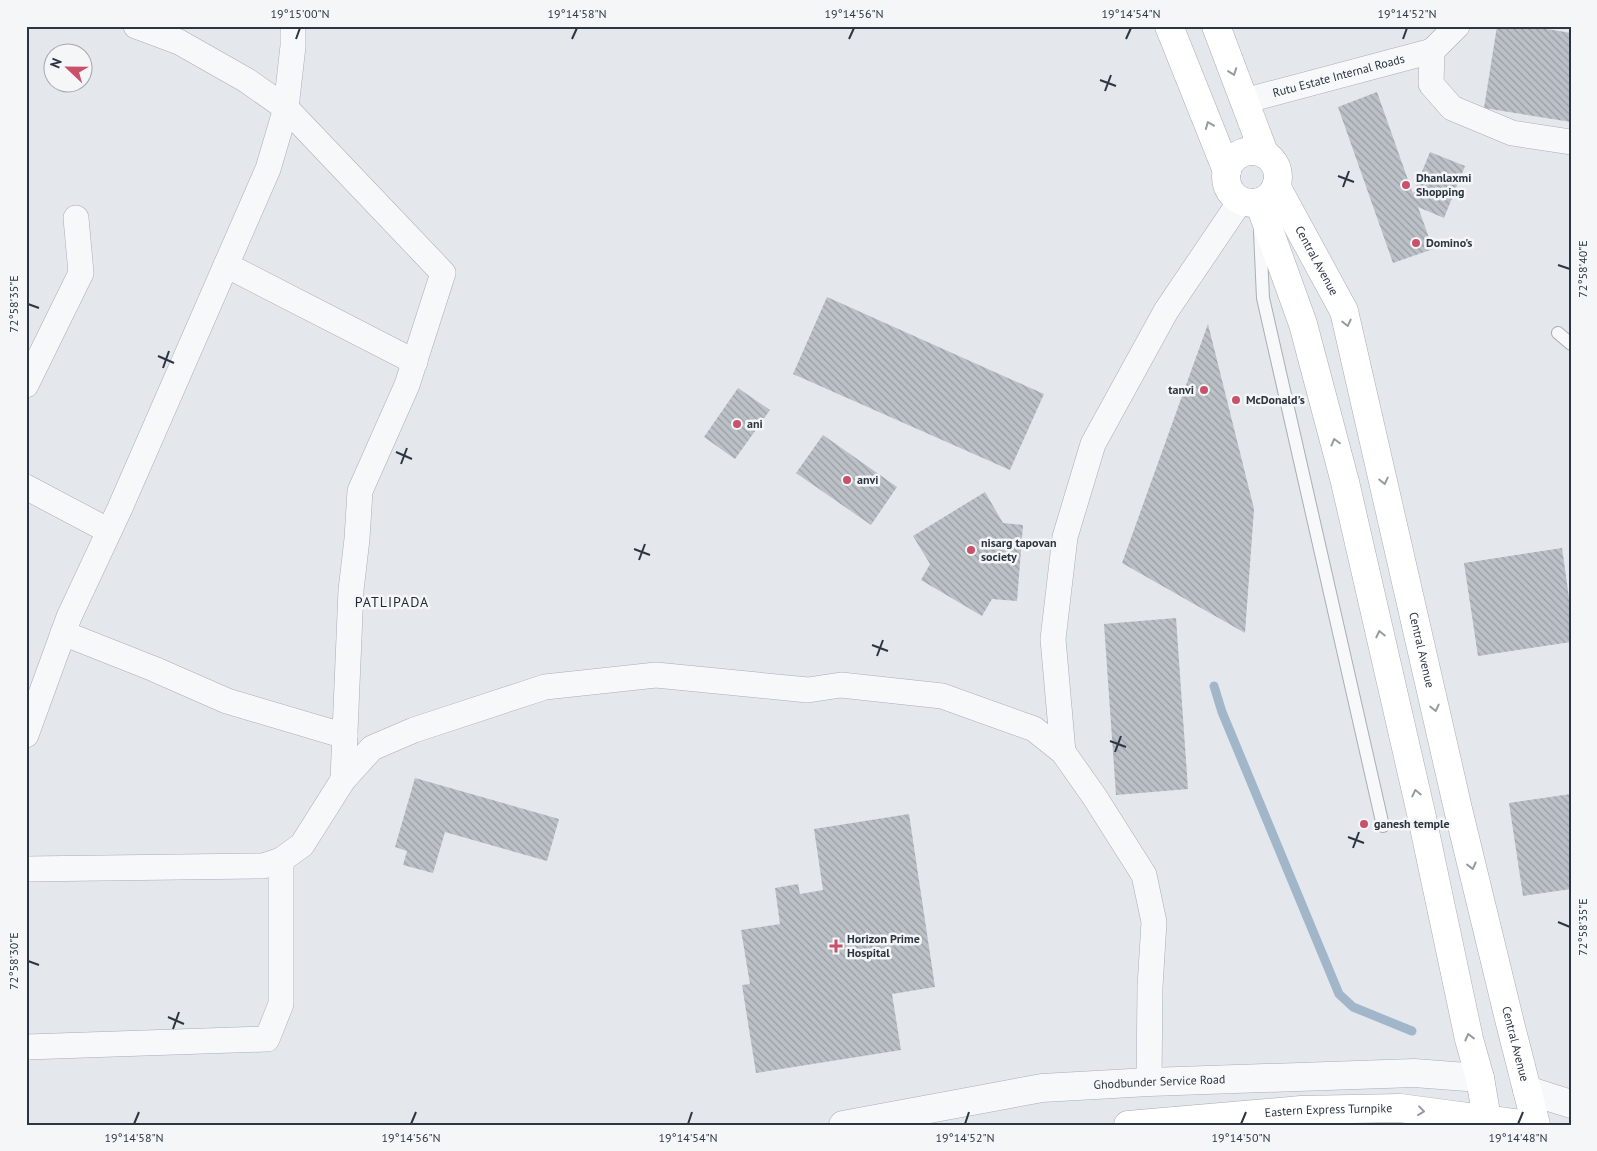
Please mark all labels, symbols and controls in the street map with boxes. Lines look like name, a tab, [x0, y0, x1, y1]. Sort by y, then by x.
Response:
text: 19°15'00"N	[270, 6, 330, 21]
text: 19°14'58"N	[547, 6, 607, 21]
text: 19°14'56"N	[824, 6, 884, 21]
text: 19°14'54"N	[1101, 6, 1161, 21]
text: 19°14'52"N	[1377, 6, 1437, 21]
north arrow	[42, 42, 92, 92]
street label: Rutu Estate Internal Roads	[1271, 51, 1406, 100]
text: N	[46, 55, 66, 71]
one-way arrow	[1227, 67, 1237, 76]
one-way arrow	[1204, 122, 1214, 130]
place label: Dhanlaxmi Shopping	[1416, 170, 1471, 199]
marker: Dhanlaxmi Shopping	[1400, 179, 1412, 191]
street label: Central Avenue	[1292, 223, 1342, 298]
place label: Domino's	[1426, 235, 1472, 250]
marker: Domino's	[1410, 237, 1422, 249]
text: 72°58'40"E	[1575, 240, 1590, 298]
text: 72°58'35"E	[6, 275, 21, 333]
one-way arrow	[1341, 318, 1352, 327]
place label: tanvi	[1168, 382, 1194, 397]
marker: tanvi	[1198, 384, 1210, 396]
place label: McDonald's	[1246, 392, 1305, 407]
marker: McDonald's	[1230, 394, 1242, 406]
place label: ani	[747, 416, 763, 431]
marker: ani	[731, 418, 743, 430]
one-way arrow	[1330, 438, 1341, 446]
place label: anvi	[857, 472, 878, 487]
marker: anvi	[841, 474, 853, 486]
one-way arrow	[1378, 476, 1388, 485]
place label: nisarg tapovan society	[981, 535, 1057, 564]
marker: nisarg tapovan society	[965, 544, 977, 556]
district label: PATLIPADA	[355, 593, 429, 611]
street label: Central Avenue	[1406, 611, 1438, 689]
one-way arrow	[1375, 630, 1386, 639]
one-way arrow	[1429, 703, 1440, 712]
one-way arrow	[1411, 788, 1422, 797]
place label: ganesh temple	[1374, 816, 1450, 831]
marker: ganesh temple	[1358, 818, 1370, 830]
one-way arrow	[1466, 861, 1476, 869]
text: 72°58'35"E	[1575, 898, 1590, 956]
place label: Horizon Prime Hospital	[847, 931, 920, 960]
text: 72°58'30"E	[6, 932, 21, 990]
marker: Horizon Prime Hospital	[829, 939, 843, 953]
street label: Central Avenue	[1499, 1005, 1533, 1083]
one-way arrow	[1464, 1033, 1475, 1042]
street label: Ghodbunder Service Road	[1093, 1071, 1225, 1092]
street label: Eastern Express Turnpike	[1264, 1100, 1392, 1120]
one-way arrow	[1418, 1105, 1426, 1116]
text: 19°14'58"N	[104, 1130, 164, 1145]
text: 19°14'56"N	[381, 1130, 441, 1145]
text: 19°14'54"N	[658, 1130, 718, 1145]
text: 19°14'52"N	[935, 1130, 995, 1145]
text: 19°14'50"N	[1211, 1130, 1271, 1145]
text: 19°14'48"N	[1488, 1130, 1548, 1145]

